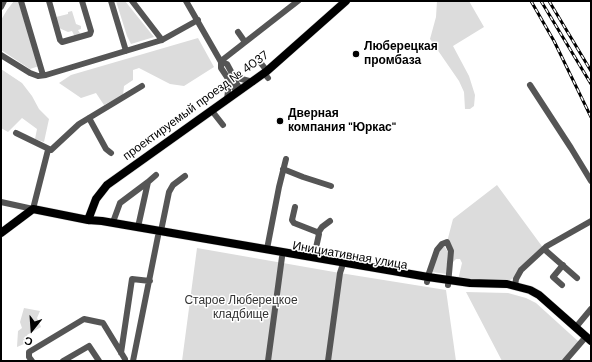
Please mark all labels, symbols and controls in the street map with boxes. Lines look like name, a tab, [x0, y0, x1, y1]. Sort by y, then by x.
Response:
place label: Люберецкая промбаза	[364, 40, 438, 68]
street label: проектируемый проезд № 4037	[120, 48, 272, 164]
marker: Люберецкая промбаза	[351, 49, 361, 59]
place label: Дверная компания "Юркас"	[288, 107, 396, 135]
marker: Дверная компания "Юркас"	[275, 116, 285, 126]
street label: Инициативная улица	[291, 239, 409, 273]
park label: Старое Люберецкое кладбище	[184, 294, 298, 322]
north arrow	[12, 310, 52, 350]
text: С	[23, 334, 34, 349]

